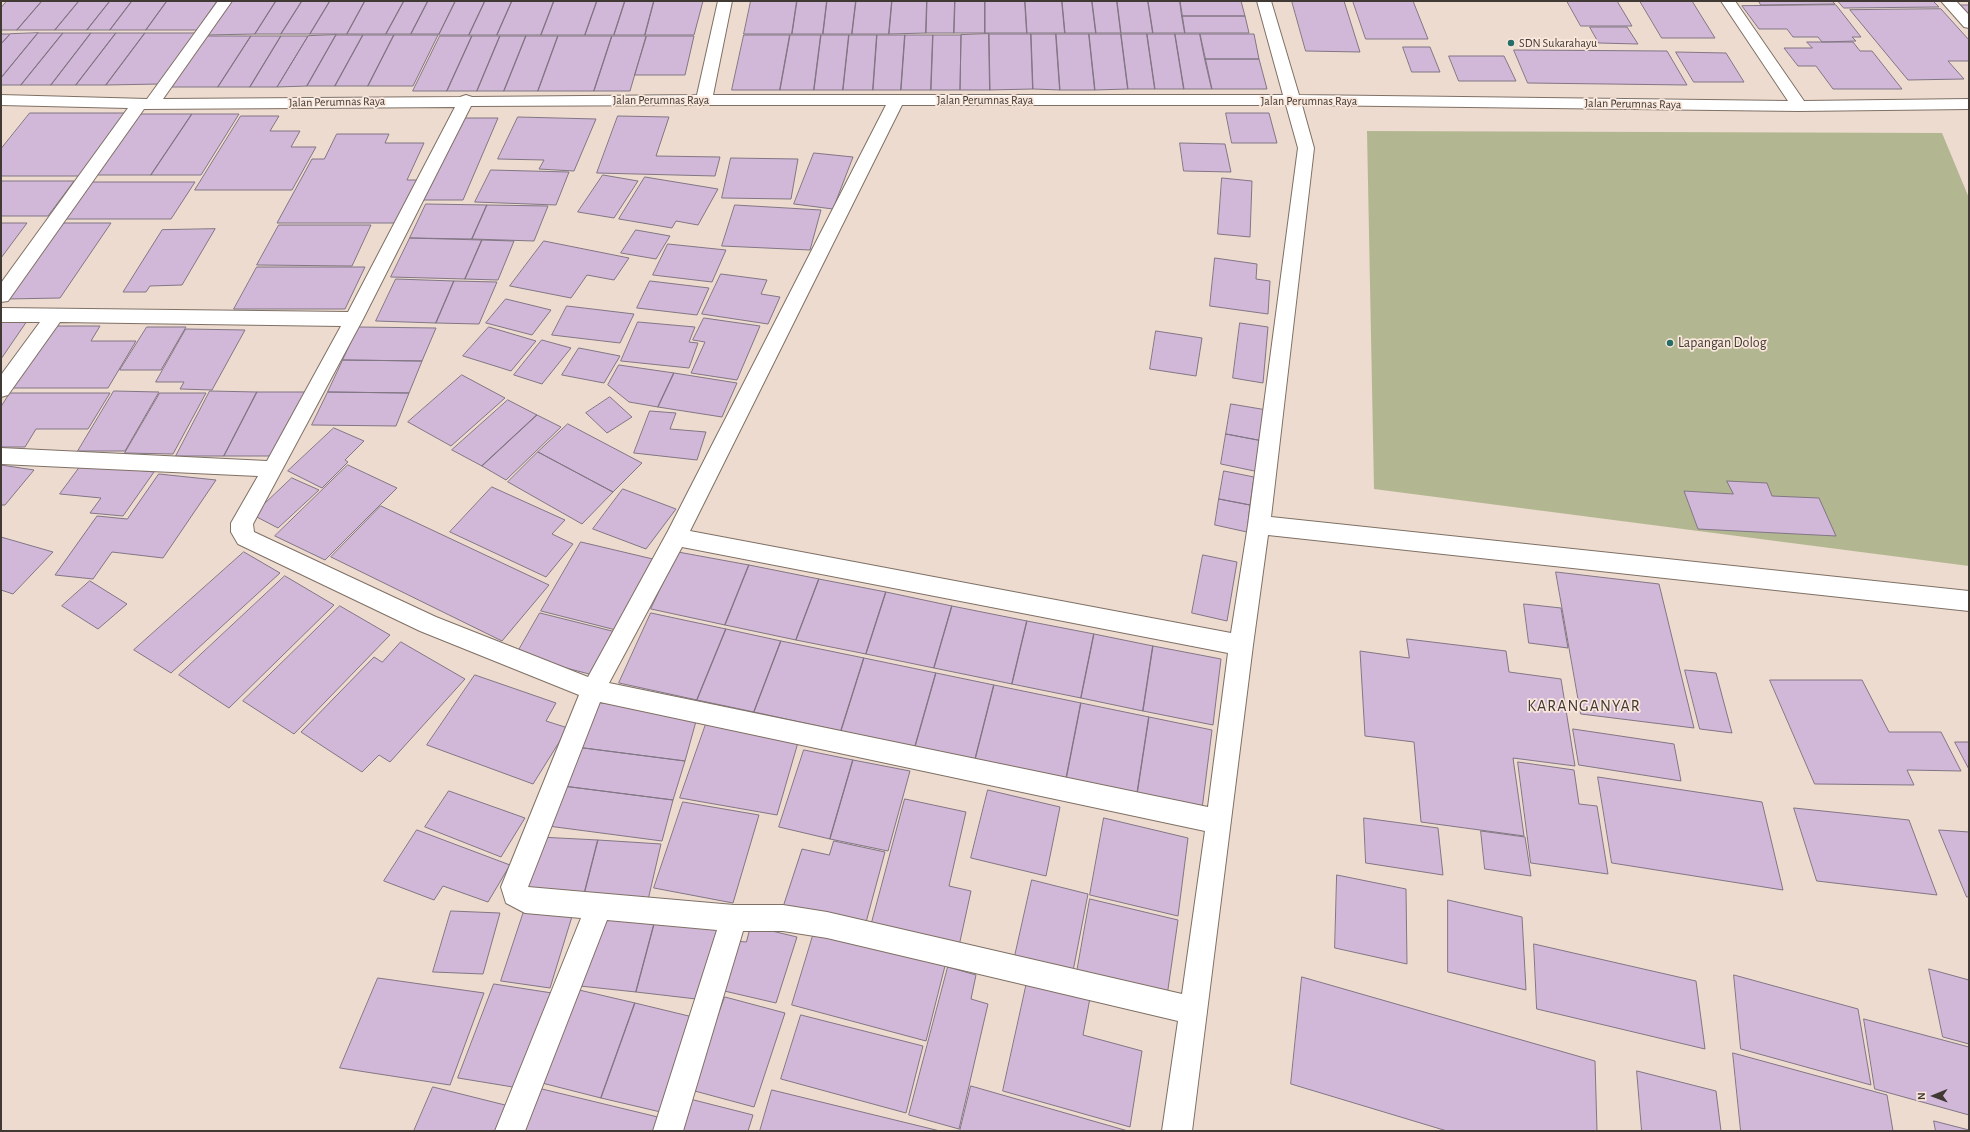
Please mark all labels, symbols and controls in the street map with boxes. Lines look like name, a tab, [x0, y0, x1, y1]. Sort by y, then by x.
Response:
place label: SDN Sukarahayu	[1519, 36, 1597, 50]
marker: SDN Sukarahayu	[1506, 38, 1516, 48]
street label: Jalan Perumnas Raya	[613, 93, 709, 107]
street label: Jalan Perumnas Raya	[937, 93, 1033, 107]
street label: Jalan Perumnas Raya	[289, 94, 385, 110]
street label: Jalan Perumnas Raya	[1261, 94, 1357, 108]
street label: Jalan Perumnas Raya	[1585, 96, 1681, 112]
place label: Lapangan Dolog	[1678, 335, 1767, 351]
marker: Lapangan Dolog	[1665, 338, 1675, 348]
district label: KARANGANYAR	[1527, 696, 1641, 716]
north arrow	[1914, 1076, 1954, 1116]
text: N	[1916, 1092, 1927, 1100]

